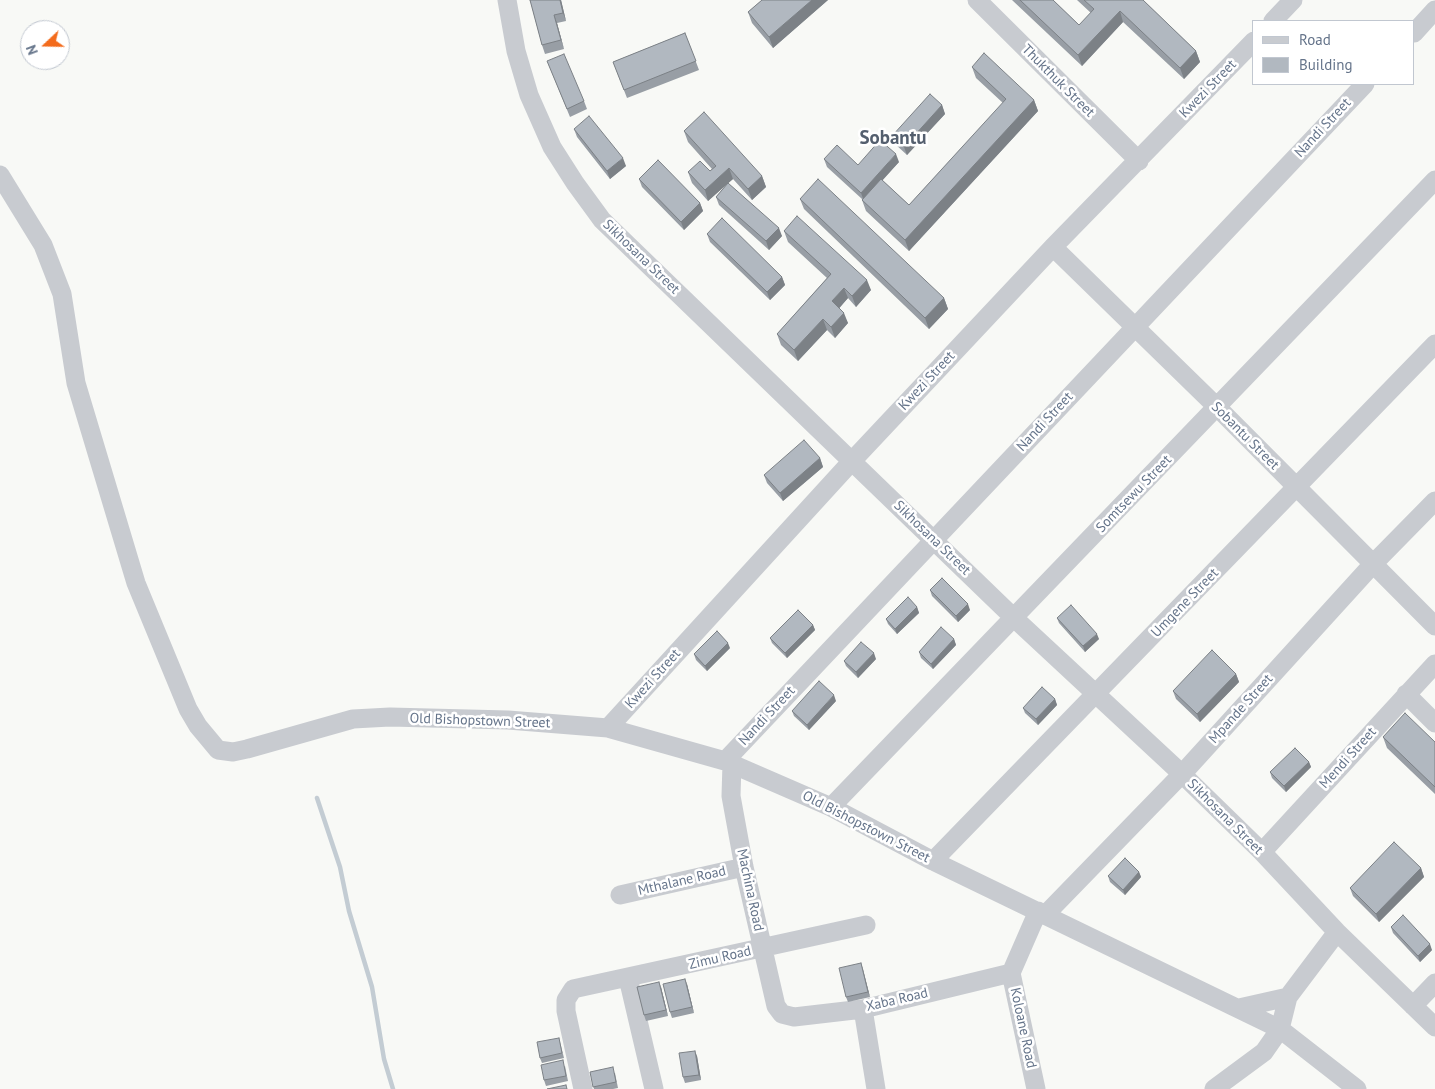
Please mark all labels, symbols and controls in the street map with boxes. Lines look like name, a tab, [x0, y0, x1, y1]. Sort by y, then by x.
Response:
north arrow	[20, 20, 70, 70]
legend	[1252, 20, 1415, 85]
text: Road	[1299, 30, 1331, 49]
street label: Thukthuk Street	[1018, 41, 1098, 121]
text: N	[22, 43, 42, 58]
text: Building	[1299, 55, 1353, 74]
street label: Kwezi Street	[1176, 56, 1240, 122]
street label: Nandi Street	[1291, 95, 1355, 161]
district label: Sobantu	[859, 128, 927, 150]
street label: Sikhosana Street	[599, 216, 683, 298]
street label: Kwezi Street	[895, 348, 959, 414]
street label: Nandi Street	[1013, 389, 1077, 455]
street label: Sobantu Street	[1208, 399, 1282, 473]
street label: Somtsewu Street	[1093, 452, 1175, 536]
street label: Sikhosana Street	[890, 497, 974, 579]
street label: Umgene Street	[1148, 565, 1222, 641]
street label: Kwezi Street	[622, 646, 684, 712]
street label: Mpande Street	[1206, 671, 1276, 747]
street label: Nandi Street	[735, 683, 799, 749]
street label: Old Bishopstown Street	[409, 710, 551, 732]
street label: Mendi Street	[1316, 724, 1380, 792]
street label: Sikhosana Street	[1184, 776, 1266, 858]
street label: Old Bishopstown Street	[799, 788, 933, 866]
street label: Machina Road	[733, 847, 767, 933]
street label: Mthalane Road	[636, 863, 728, 899]
street label: Zimu Road	[687, 943, 753, 973]
street label: Xaba Road	[864, 985, 930, 1015]
street label: Koloane Road	[1006, 986, 1040, 1070]

